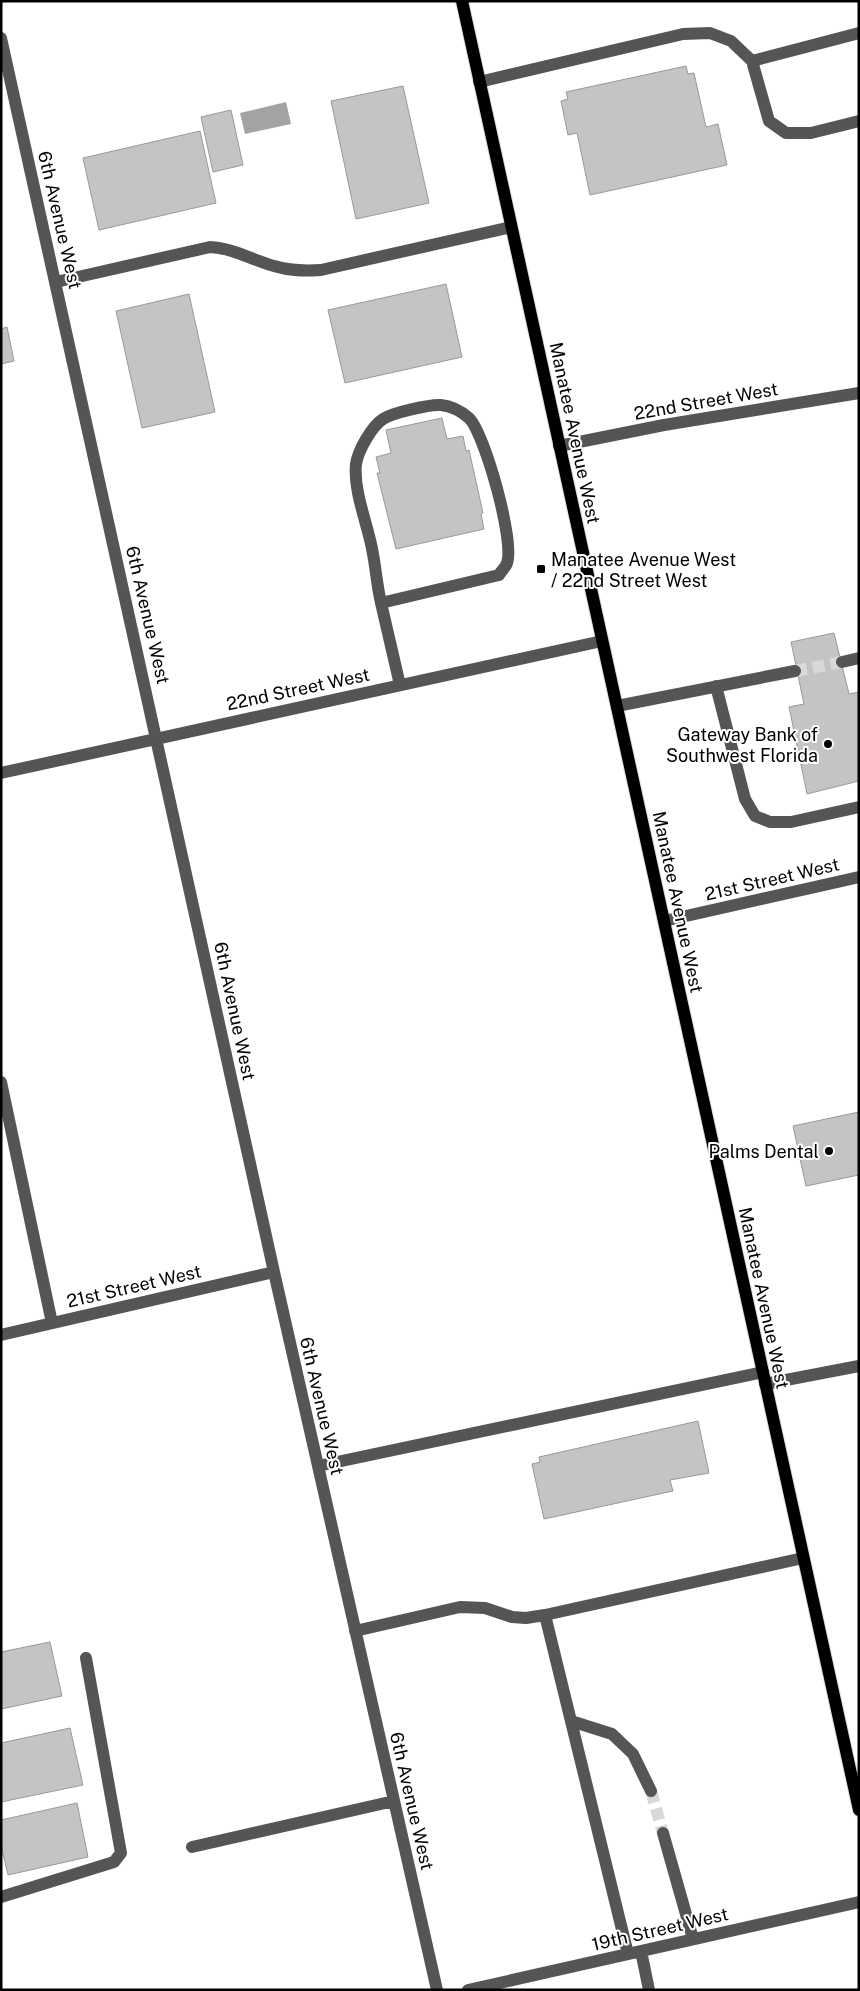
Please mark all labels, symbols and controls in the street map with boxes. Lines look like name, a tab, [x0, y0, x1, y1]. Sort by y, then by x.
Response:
street label: 6th Avenue West	[34, 149, 86, 291]
street label: Manatee Avenue West	[545, 340, 605, 526]
street label: 22nd Street West	[632, 378, 780, 424]
street label: 6th Avenue West	[122, 544, 174, 686]
place label: Manatee Avenue West / 22nd Street West	[551, 549, 736, 591]
marker: Manatee Avenue West / 22nd Street West	[535, 563, 547, 575]
street label: 22nd Street West	[224, 664, 372, 714]
place label: Gateway Bank of Southwest Florida	[666, 724, 818, 766]
marker: Gateway Bank of Southwest Florida	[822, 738, 834, 750]
street label: Manatee Avenue West	[648, 809, 708, 995]
street label: 21st Street West	[703, 853, 841, 905]
street label: 6th Avenue West	[210, 940, 260, 1082]
place label: Palms Dental	[708, 1141, 819, 1162]
marker: Palms Dental	[823, 1145, 835, 1157]
street label: Manatee Avenue West	[734, 1205, 794, 1391]
street label: 21st Street West	[65, 1260, 203, 1312]
street label: 6th Avenue West	[296, 1335, 348, 1477]
street label: 6th Avenue West	[386, 1730, 438, 1872]
street label: 19th Street West	[590, 1903, 730, 1955]

